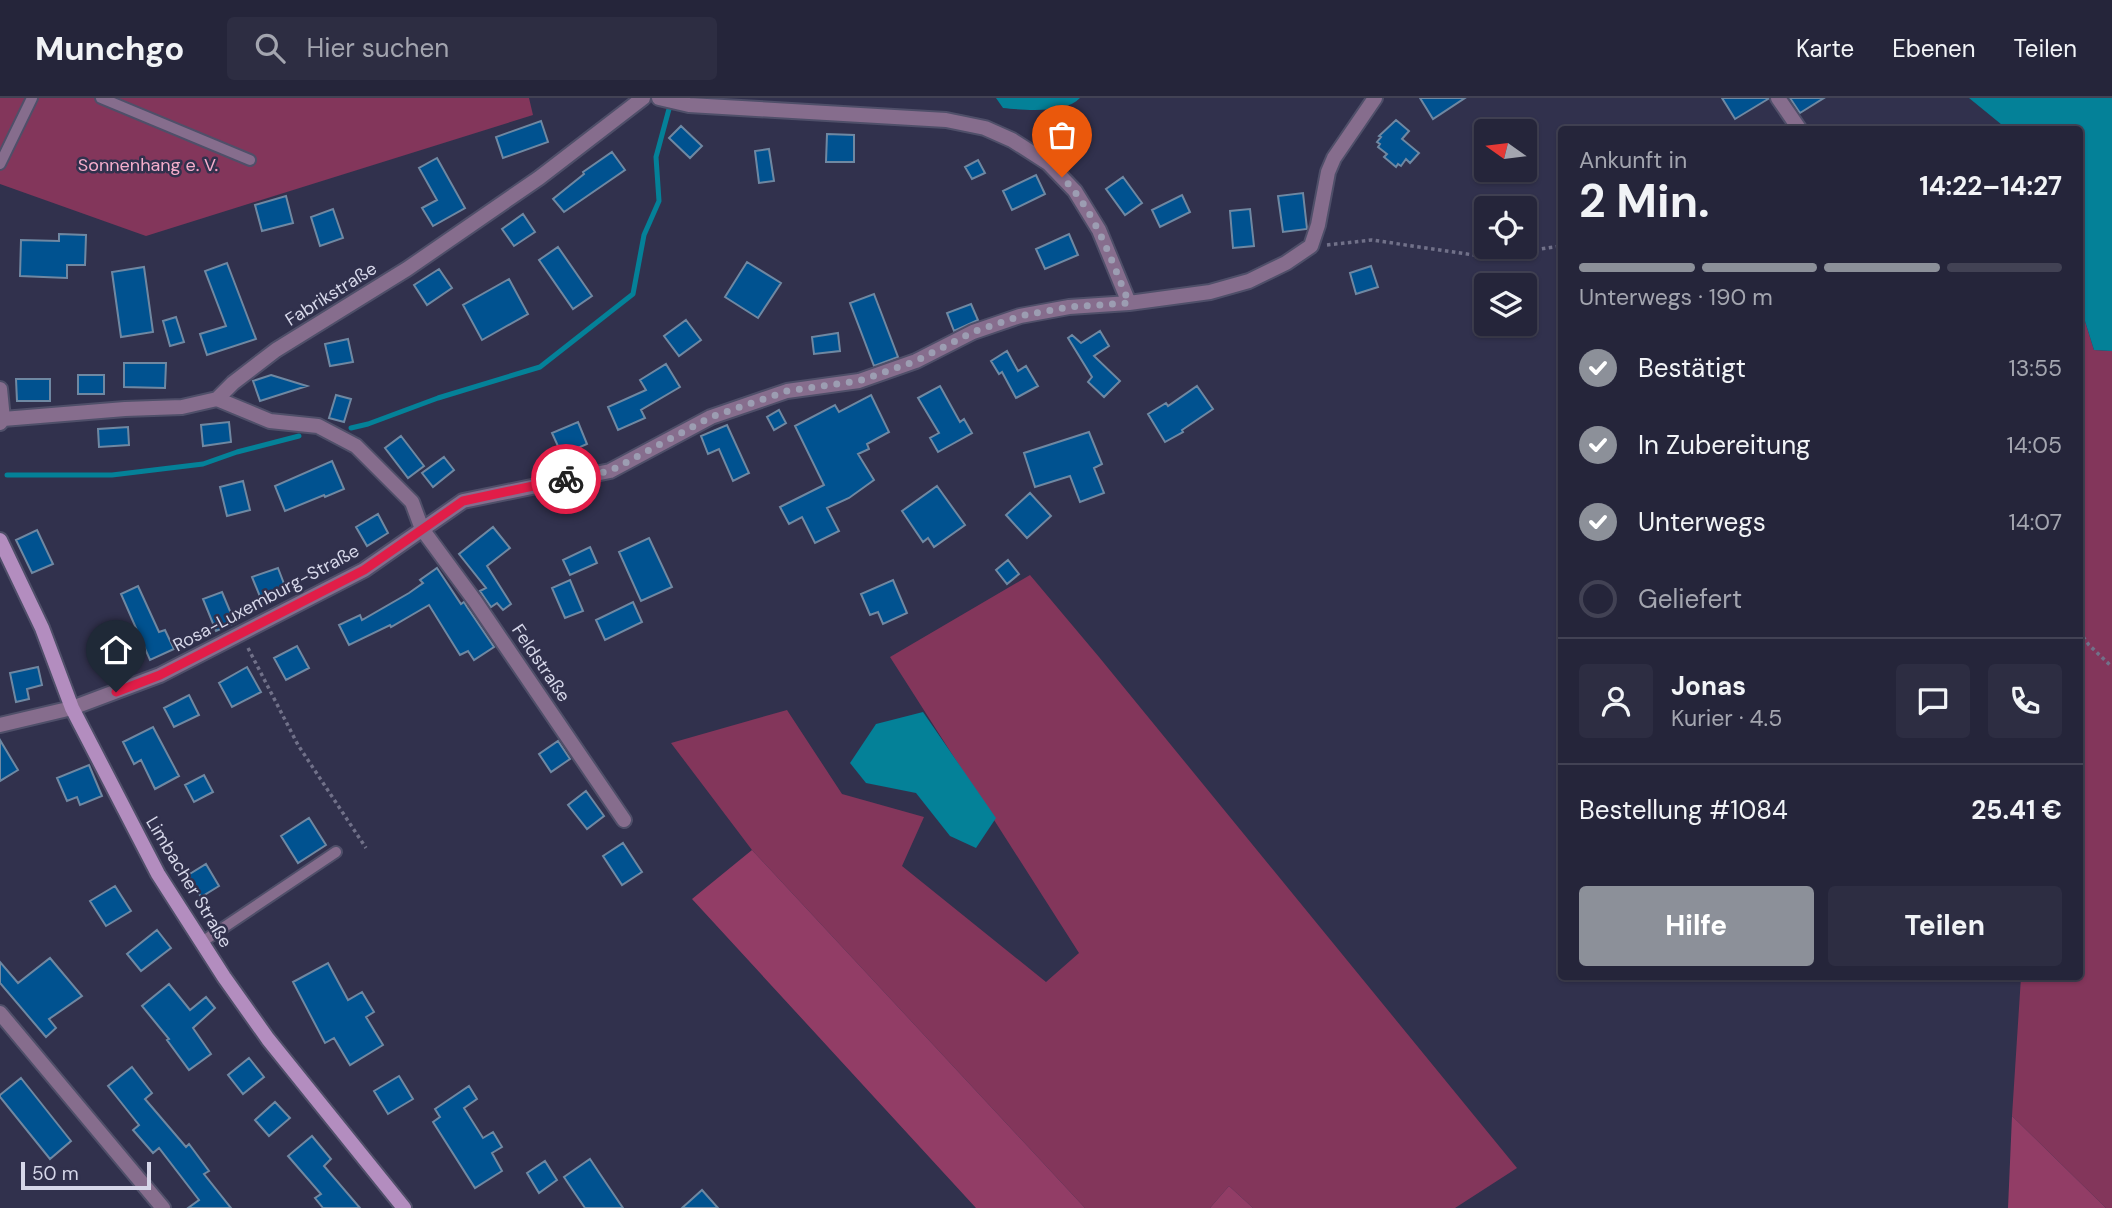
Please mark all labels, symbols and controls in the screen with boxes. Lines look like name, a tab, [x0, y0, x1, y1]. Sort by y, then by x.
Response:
search box	[227, 17, 717, 80]
text: Munchgo	[35, 27, 185, 70]
icon: search	[251, 29, 289, 67]
text: Hier suchen	[307, 31, 449, 65]
text: Karte	[1796, 33, 1854, 64]
text: Ebenen	[1892, 33, 1976, 64]
text: Teilen	[2014, 33, 2077, 64]
pin	[1032, 105, 1092, 177]
icon: bag	[1043, 116, 1081, 154]
north arrow	[1474, 119, 1536, 182]
map controls	[1474, 119, 1537, 336]
text: Ankunft in	[1579, 145, 1687, 175]
park label: Sonnenhang e. V.	[78, 153, 218, 177]
text: 14:22–14:27	[1919, 169, 2062, 203]
text: 2 Min.	[1579, 171, 1710, 231]
button: locate	[1474, 196, 1537, 259]
street label: Fabrikstraße	[281, 256, 381, 332]
button: layers	[1474, 273, 1537, 336]
text: Unterwegs · 190 m	[1579, 282, 1773, 312]
icon: check	[1579, 349, 1617, 387]
text: Bestätigt	[1638, 351, 1746, 385]
text: 13:55	[2009, 353, 2062, 383]
icon: check	[1579, 426, 1617, 464]
text: In Zubereitung	[1638, 428, 1811, 462]
text: 14:05	[2006, 430, 2062, 460]
courier	[531, 444, 601, 514]
icon: bike	[547, 460, 585, 498]
icon: check	[1579, 503, 1617, 541]
text: Unterwegs	[1638, 505, 1766, 539]
text: 14:07	[2009, 507, 2062, 537]
street label: Rosa-Luxemburg-Straße	[169, 539, 363, 657]
text: Geliefert	[1638, 582, 1742, 616]
street label: Feldstraße	[506, 619, 576, 707]
pin	[86, 620, 146, 692]
icon: home	[97, 631, 135, 669]
button: person	[1579, 664, 1653, 738]
button: chat	[1896, 664, 1970, 738]
button: phone	[1988, 664, 2062, 738]
text: Jonas	[1671, 669, 1746, 703]
text: Kurier · 4.5	[1671, 703, 1782, 733]
text: Bestellung #1084	[1579, 793, 1788, 827]
text: 25.41 €	[1971, 793, 2062, 827]
street label: Limbacher Straße	[140, 812, 238, 952]
button: Hilfe	[1579, 886, 1814, 966]
button: Teilen	[1828, 886, 2062, 966]
scale bar	[21, 1159, 150, 1191]
text: 50 m	[32, 1161, 79, 1186]

